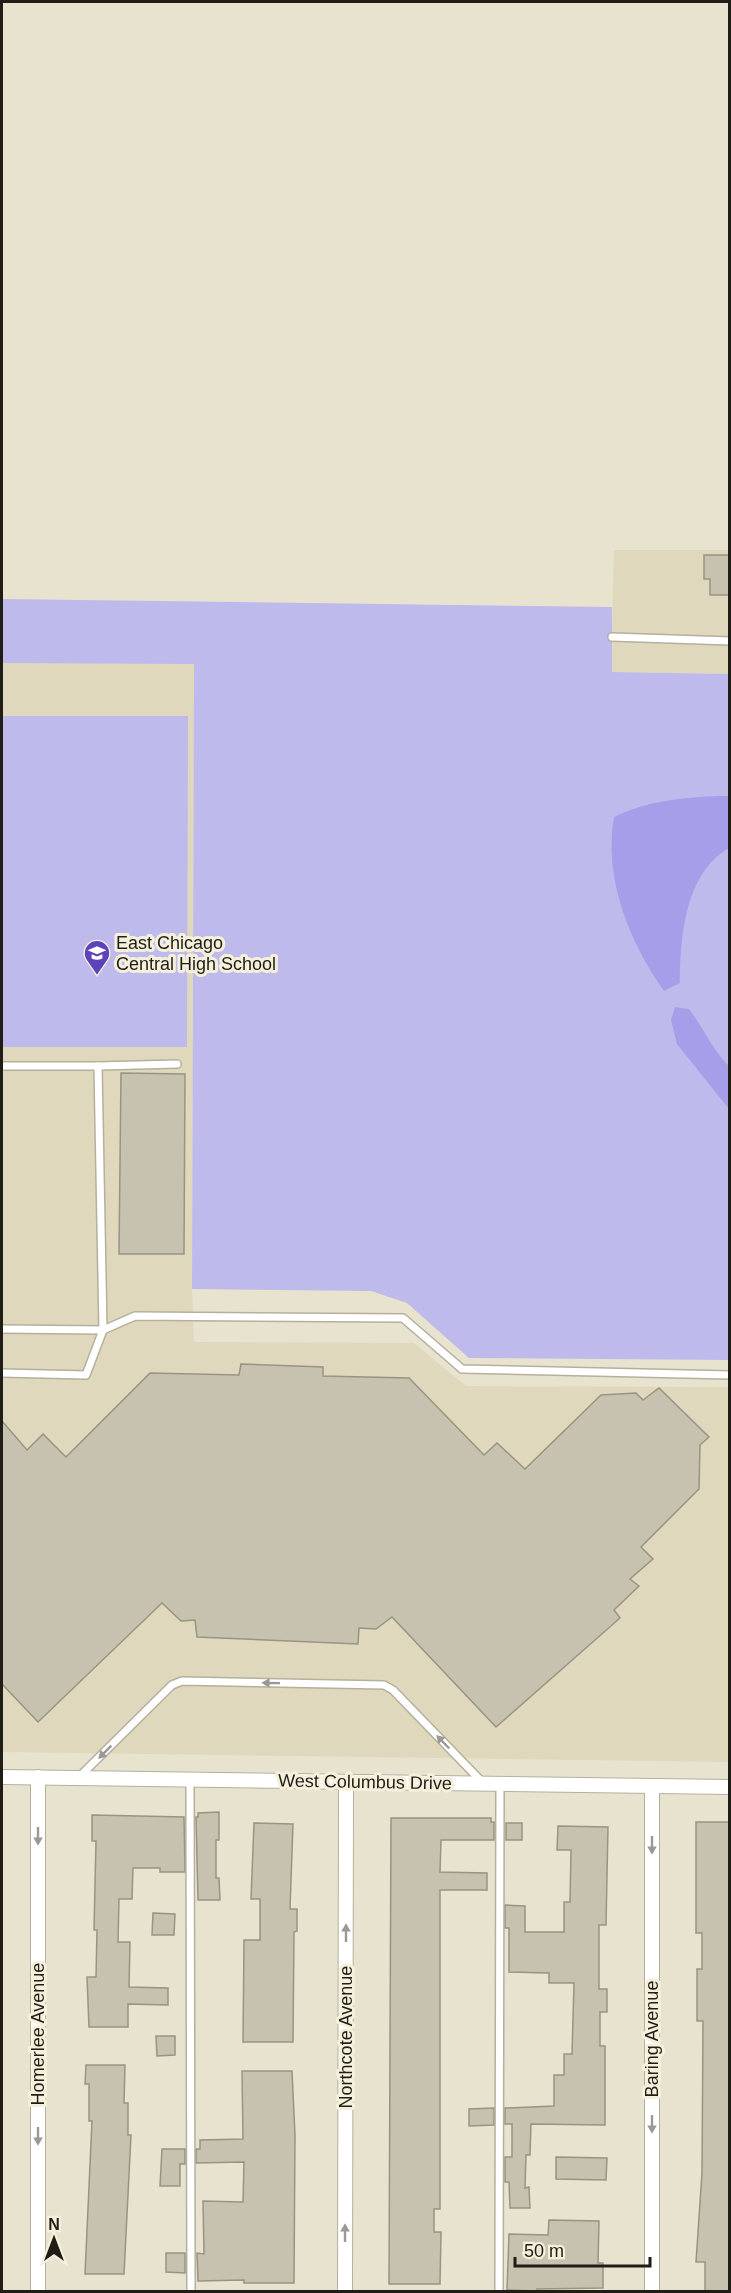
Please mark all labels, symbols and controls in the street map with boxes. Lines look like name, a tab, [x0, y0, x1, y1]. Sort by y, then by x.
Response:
place label: East Chicago Central High School	[116, 933, 276, 974]
school or university icon: East Chicago Central High School	[82, 938, 112, 976]
one-way arrow	[262, 1678, 281, 1687]
one-way arrow	[436, 1734, 450, 1749]
one-way arrow	[98, 1744, 112, 1758]
street label: West Columbus Drive	[278, 1770, 452, 1794]
one-way arrow	[33, 1826, 43, 1845]
one-way arrow	[647, 1835, 657, 1854]
one-way arrow	[341, 1924, 351, 1943]
street label: Homerlee Avenue	[28, 1963, 48, 2105]
street label: Northcote Avenue	[336, 1966, 356, 2108]
street label: Baring Avenue	[642, 1981, 662, 2097]
one-way arrow	[647, 2114, 657, 2133]
one-way arrow	[33, 2126, 43, 2145]
north arrow	[24, 2209, 84, 2269]
text: N	[48, 2216, 60, 2233]
one-way arrow	[340, 2224, 350, 2243]
scale bar	[515, 2230, 650, 2268]
text: 50 m	[524, 2241, 564, 2261]

